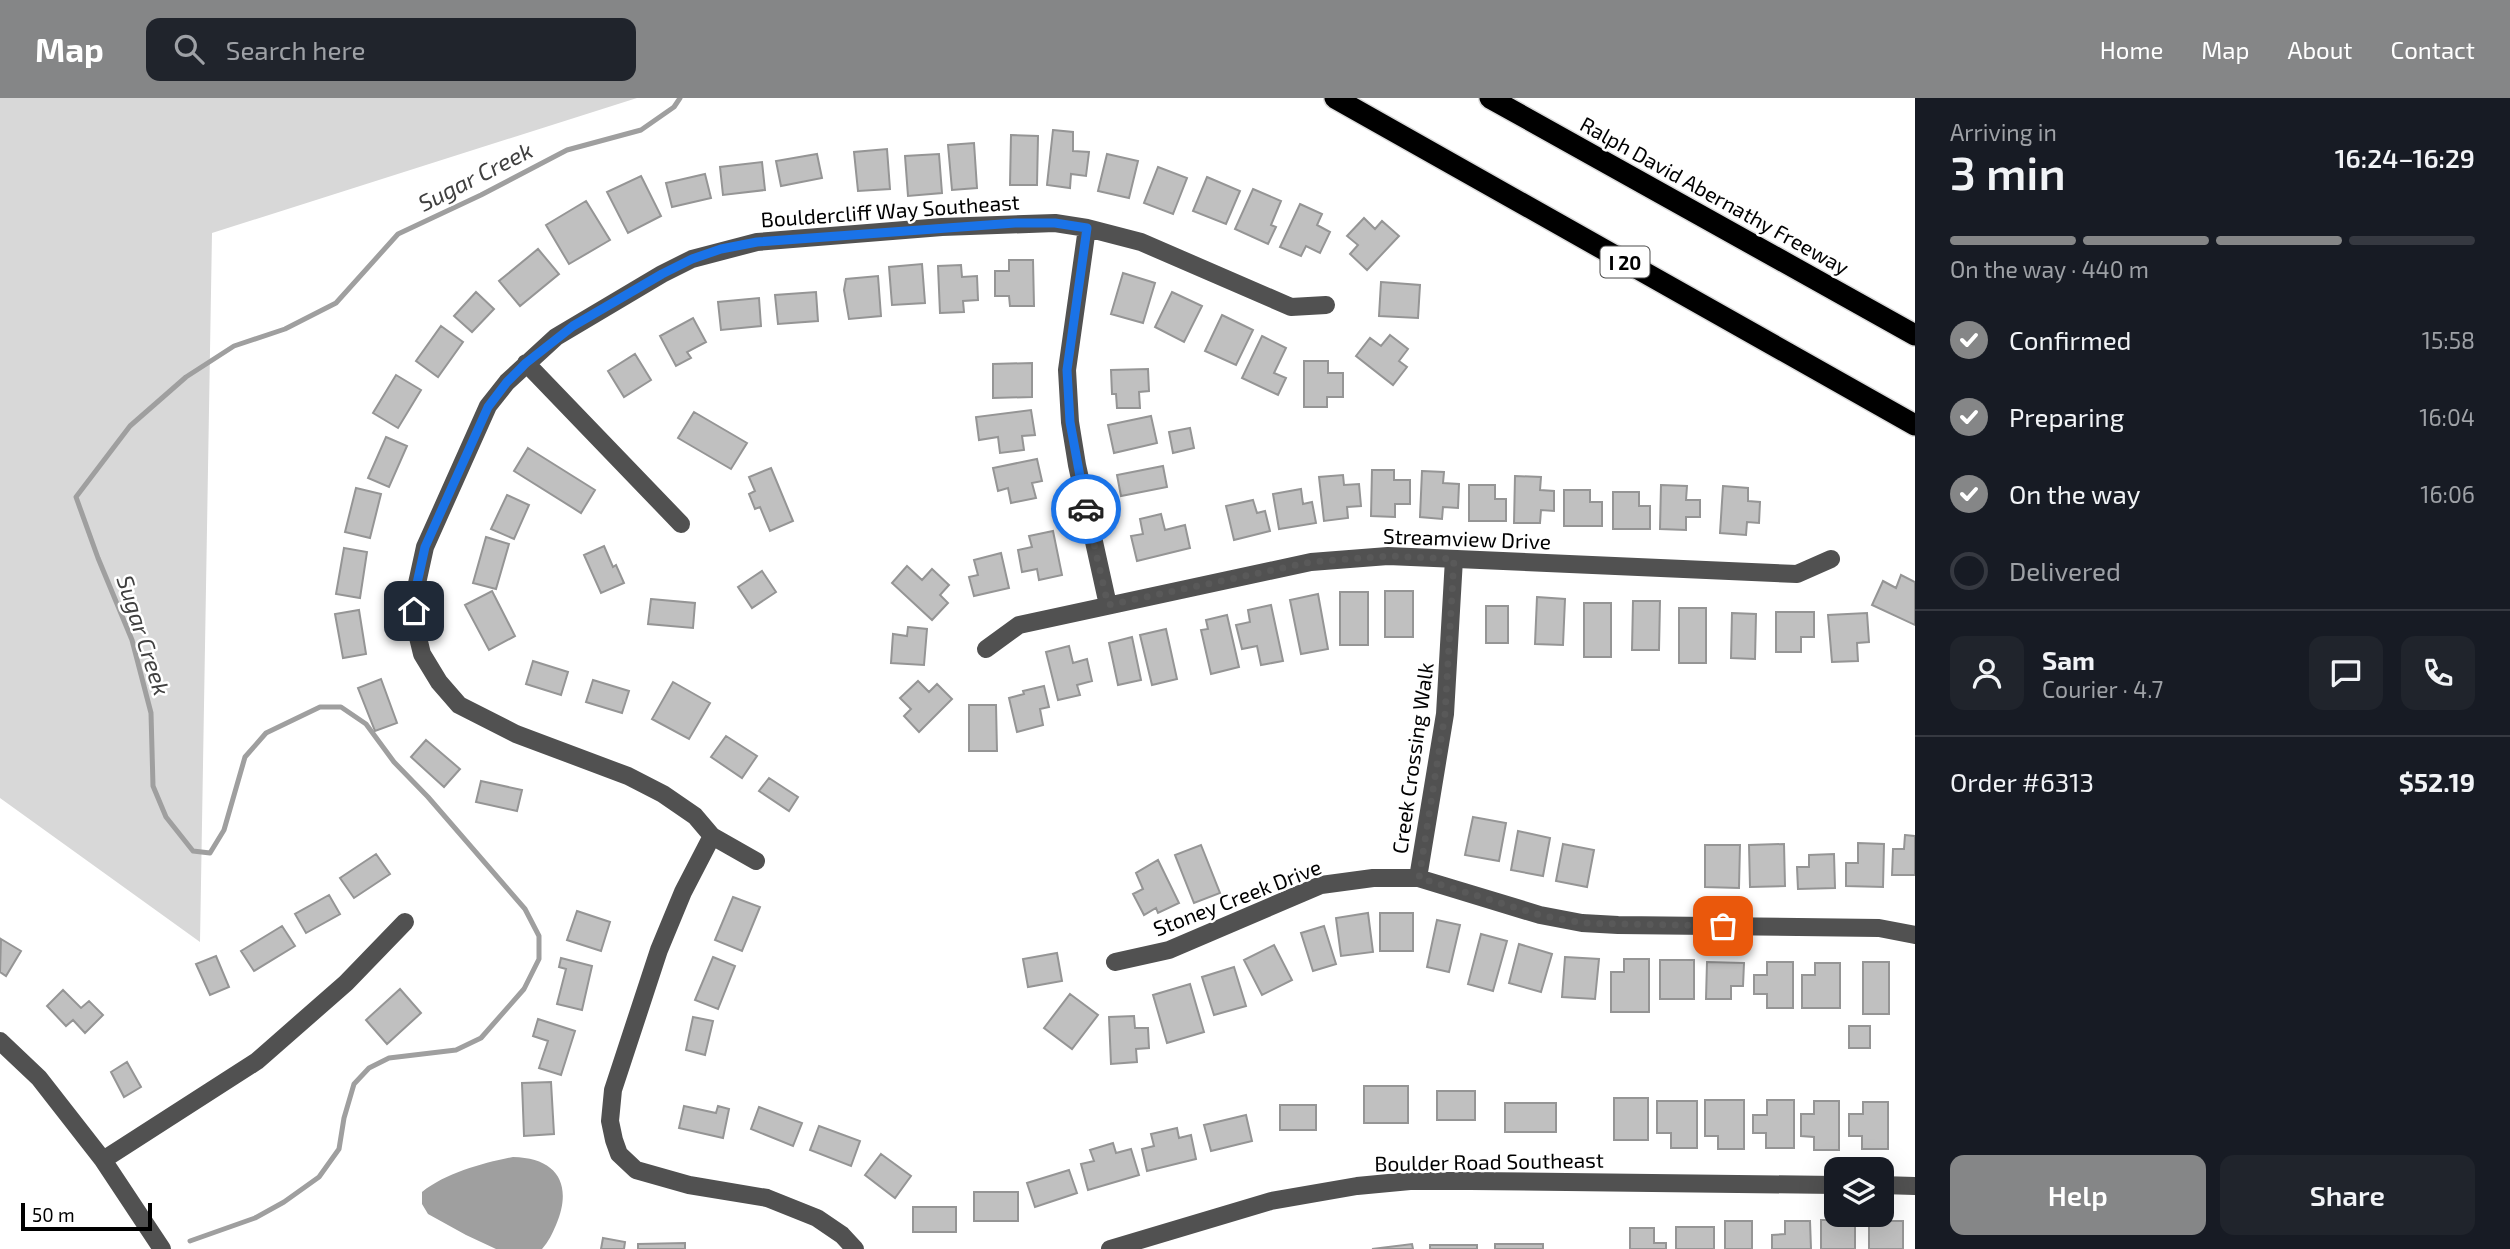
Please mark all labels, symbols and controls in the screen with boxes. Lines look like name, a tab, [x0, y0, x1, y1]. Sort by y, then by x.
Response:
search box	[146, 18, 636, 81]
text: Map	[35, 29, 104, 69]
icon: search	[170, 30, 208, 68]
text: Search here	[226, 34, 365, 65]
text: Home	[2100, 35, 2163, 64]
text: Map	[2201, 35, 2249, 64]
text: About	[2287, 35, 2353, 64]
text: Contact	[2391, 35, 2475, 64]
street label: Ralph David Abernathy Freeway	[1576, 111, 1854, 279]
text: Arriving in	[1950, 118, 2057, 146]
water label: Sugar Creek	[413, 135, 537, 217]
text: 16:24–16:29	[2335, 142, 2475, 173]
text: 3 min	[1950, 144, 2066, 199]
street label: Bouldercliff Way Southeast	[760, 188, 1020, 232]
road number: I 20	[1600, 246, 1650, 278]
text: On the way · 440 m	[1950, 255, 2149, 283]
icon: check	[1950, 321, 1988, 359]
text: Confirmed	[2009, 324, 2132, 355]
text: 15:58	[2422, 326, 2475, 354]
icon: check	[1950, 398, 1988, 436]
text: Preparing	[2009, 401, 2124, 432]
text: 16:04	[2419, 403, 2475, 431]
courier	[1051, 474, 1121, 544]
icon: check	[1950, 475, 1988, 513]
text: On the way	[2009, 478, 2140, 509]
text: 16:06	[2420, 480, 2475, 508]
icon: car	[1067, 490, 1105, 528]
street label: Streamview Drive	[1383, 523, 1551, 553]
text: Delivered	[2009, 555, 2121, 586]
water label: Sugar Creek	[111, 571, 177, 699]
pin	[384, 581, 444, 641]
icon: home	[395, 592, 433, 630]
button: person	[1950, 636, 2024, 710]
button: chat	[2309, 636, 2383, 710]
button: phone	[2401, 636, 2475, 710]
text: Sam	[2042, 644, 2095, 675]
street label: Creek Crossing Walk	[1386, 660, 1438, 855]
text: Courier · 4.7	[2042, 675, 2163, 703]
text: Order #6313	[1950, 766, 2094, 797]
text: $52.19	[2399, 766, 2475, 797]
street label: Stoney Creek Drive	[1149, 853, 1325, 941]
pin	[1693, 896, 1753, 956]
icon: bag	[1704, 907, 1742, 945]
street label: Boulder Road Southeast	[1374, 1146, 1604, 1176]
button: Help	[1950, 1155, 2206, 1235]
button: Share	[2220, 1155, 2475, 1235]
map controls	[1824, 1157, 1894, 1227]
button: layers	[1824, 1157, 1894, 1227]
scale bar	[21, 1200, 152, 1232]
text: 50 m	[32, 1203, 75, 1226]

